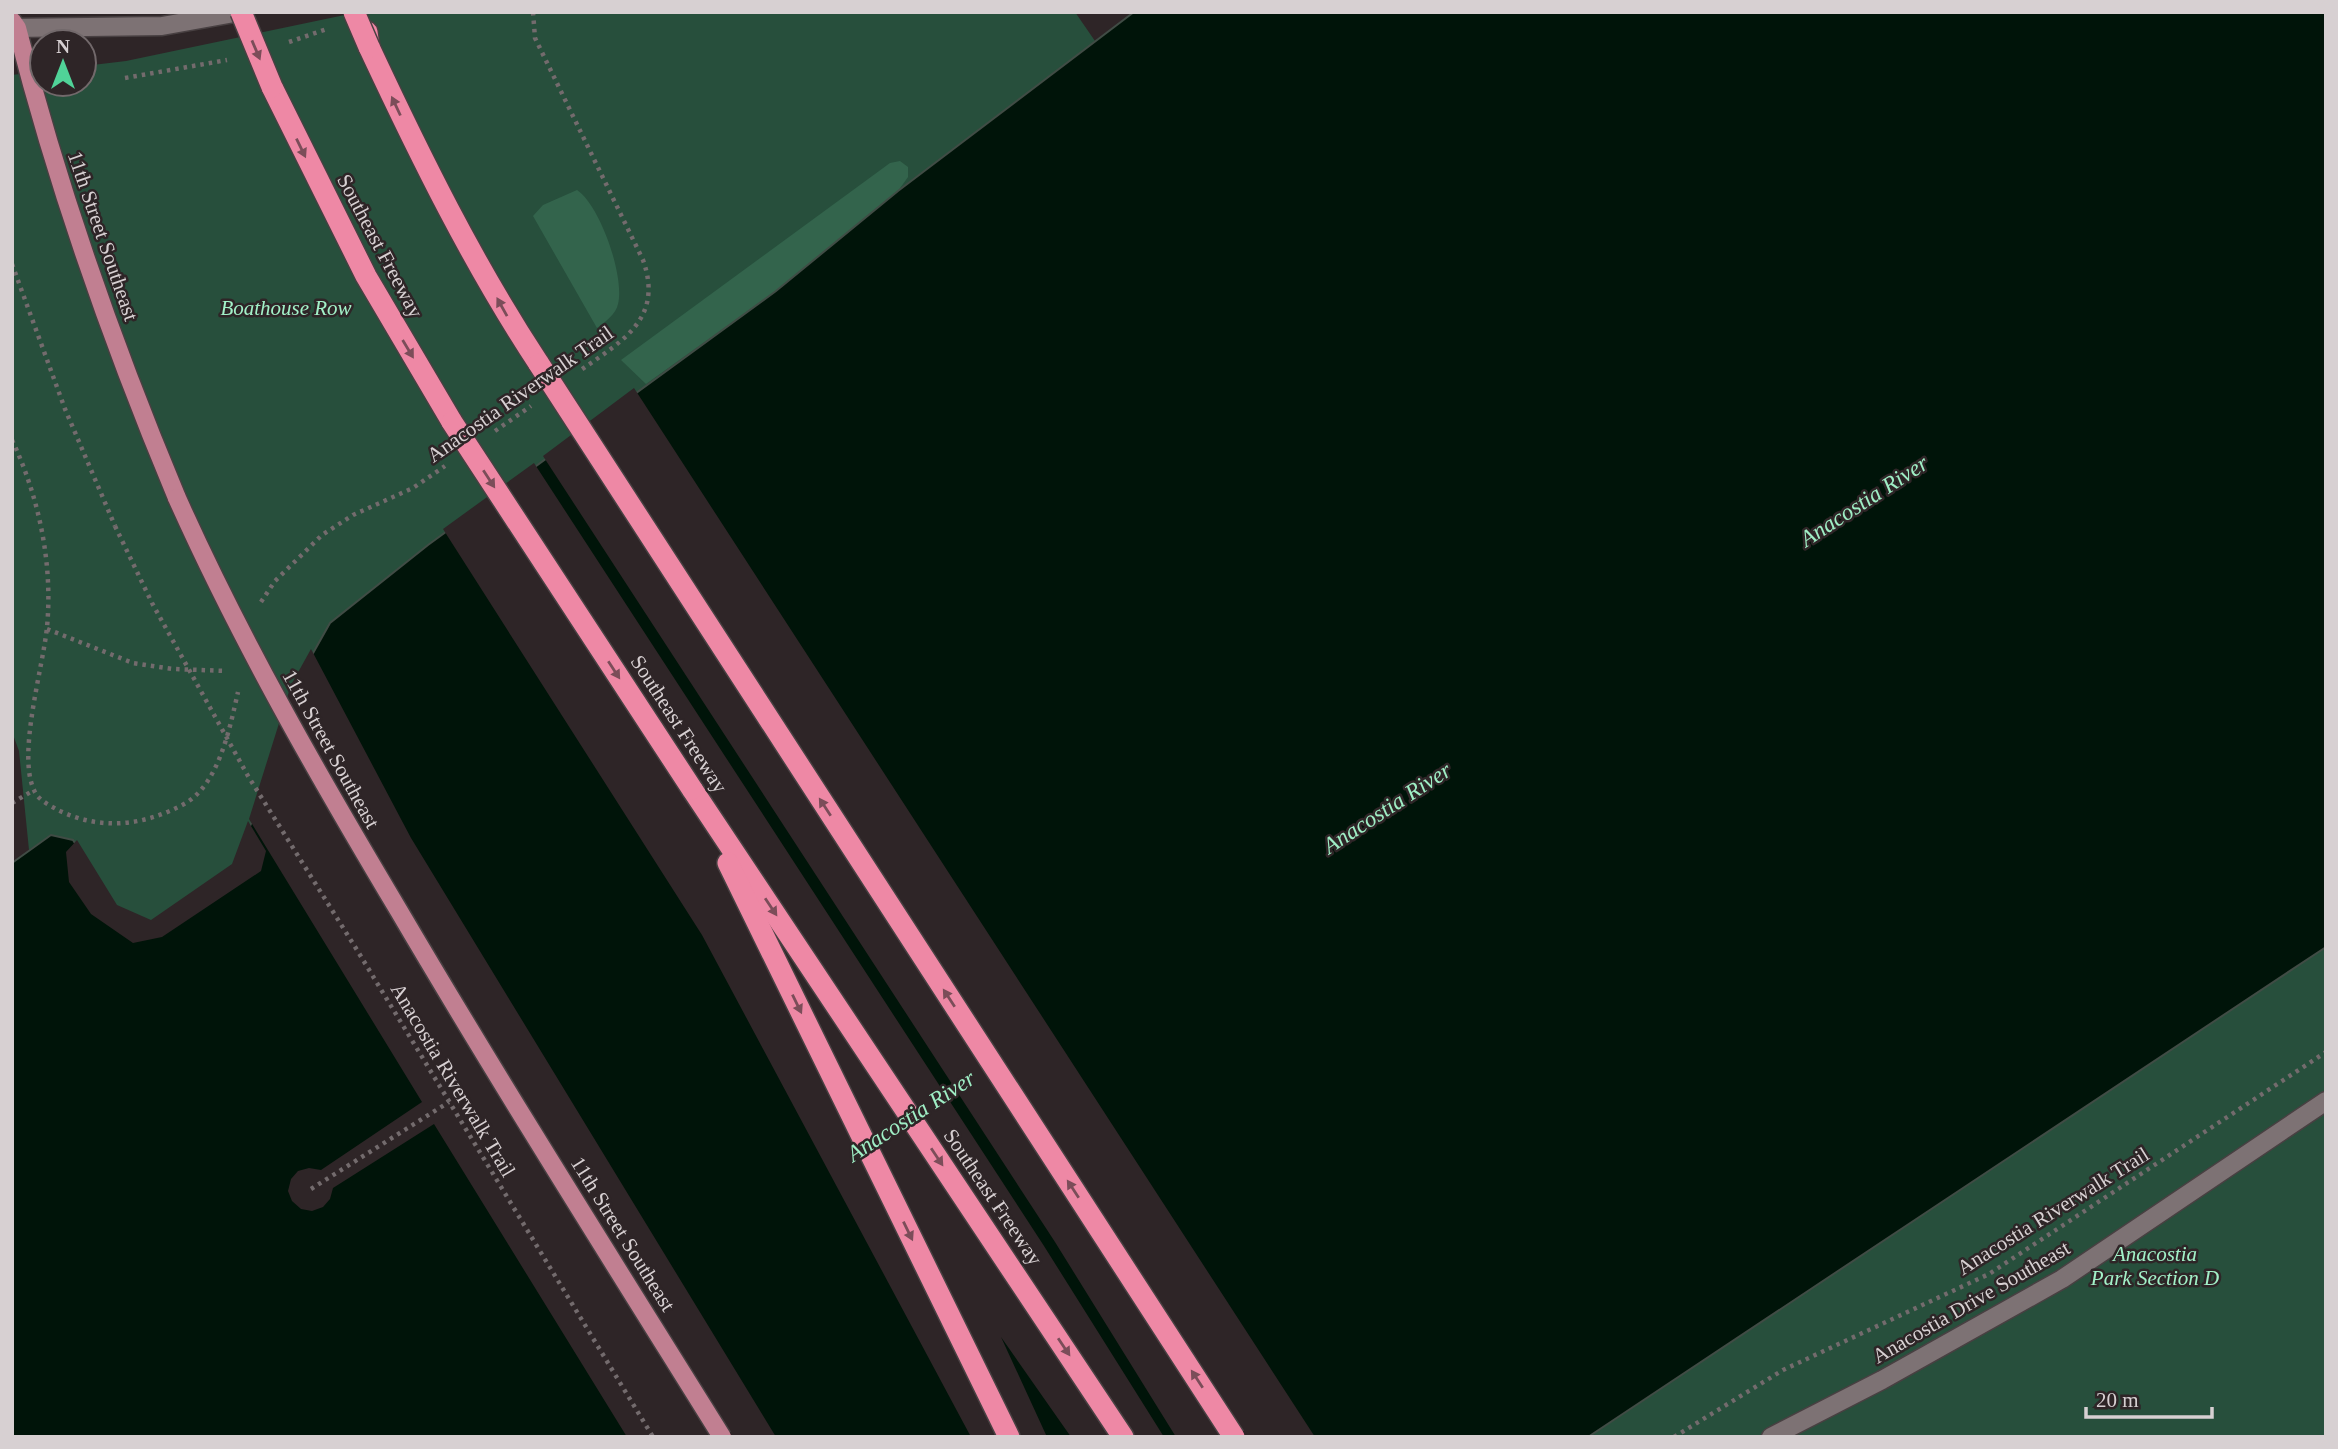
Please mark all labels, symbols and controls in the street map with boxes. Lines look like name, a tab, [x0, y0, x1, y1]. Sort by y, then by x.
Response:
north arrow	[28, 28, 98, 98]
text: N	[56, 36, 70, 57]
one-way arrow	[251, 39, 262, 60]
one-way arrow	[390, 95, 401, 116]
one-way arrow	[296, 138, 307, 158]
street label: 11th Street Southeast	[63, 148, 143, 324]
street label: Southeast Freeway	[332, 170, 428, 322]
park label: Boathouse Row	[220, 296, 352, 320]
one-way arrow	[496, 297, 508, 316]
street label: Anacostia Riverwalk Trail	[422, 321, 618, 467]
one-way arrow	[402, 339, 414, 359]
water label: Anacostia River	[1794, 450, 1934, 553]
one-way arrow	[483, 470, 496, 489]
street label: Southeast Freeway	[626, 651, 733, 798]
one-way arrow	[607, 660, 620, 679]
street label: 11th Street Southeast	[277, 665, 385, 833]
water label: Anacostia River	[1317, 757, 1457, 860]
one-way arrow	[819, 797, 832, 817]
one-way arrow	[764, 897, 777, 917]
street label: Anacostia Riverwalk Trail	[386, 979, 520, 1181]
one-way arrow	[943, 988, 956, 1007]
one-way arrow	[792, 994, 803, 1014]
water label: Anacostia River	[841, 1065, 981, 1168]
street label: Southeast Freeway	[939, 1124, 1048, 1270]
street label: Anacostia Riverwalk Trail	[1953, 1142, 2153, 1280]
one-way arrow	[931, 1148, 944, 1167]
street label: 11th Street Southeast	[566, 1152, 680, 1316]
one-way arrow	[1067, 1179, 1080, 1198]
one-way arrow	[903, 1221, 914, 1241]
street label: Anacostia Drive Southeast	[1868, 1236, 2074, 1368]
park label: Anacostia Park Section D	[2090, 1242, 2219, 1290]
one-way arrow	[1057, 1337, 1070, 1357]
one-way arrow	[1190, 1370, 1203, 1389]
scale bar	[2086, 1376, 2212, 1420]
text: 20 m	[2096, 1388, 2139, 1412]

